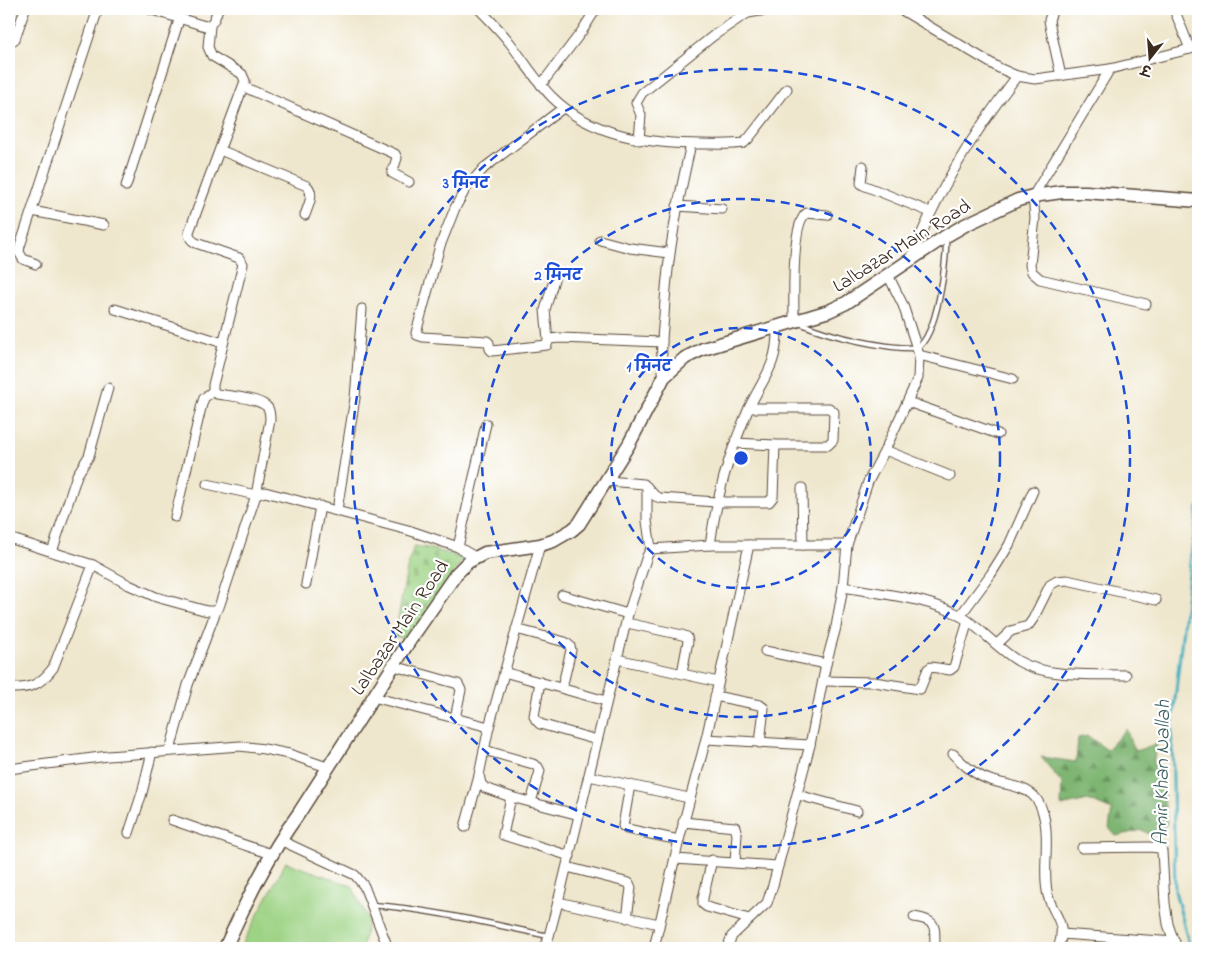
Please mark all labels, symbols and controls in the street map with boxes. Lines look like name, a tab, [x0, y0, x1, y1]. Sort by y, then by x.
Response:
north arrow	[1124, 32, 1174, 82]
text: उ	[1138, 57, 1156, 81]
text: 3 मिनट	[442, 170, 490, 195]
street label: Lalbazar Main Road	[828, 193, 977, 301]
text: 2 मिनट	[533, 262, 583, 287]
text: 1 मिनट	[627, 353, 673, 378]
centre of rings	[732, 449, 750, 467]
street label: Lalbazar Main Road	[345, 555, 457, 702]
water label: Amir Khan Nallah	[1147, 699, 1179, 846]

